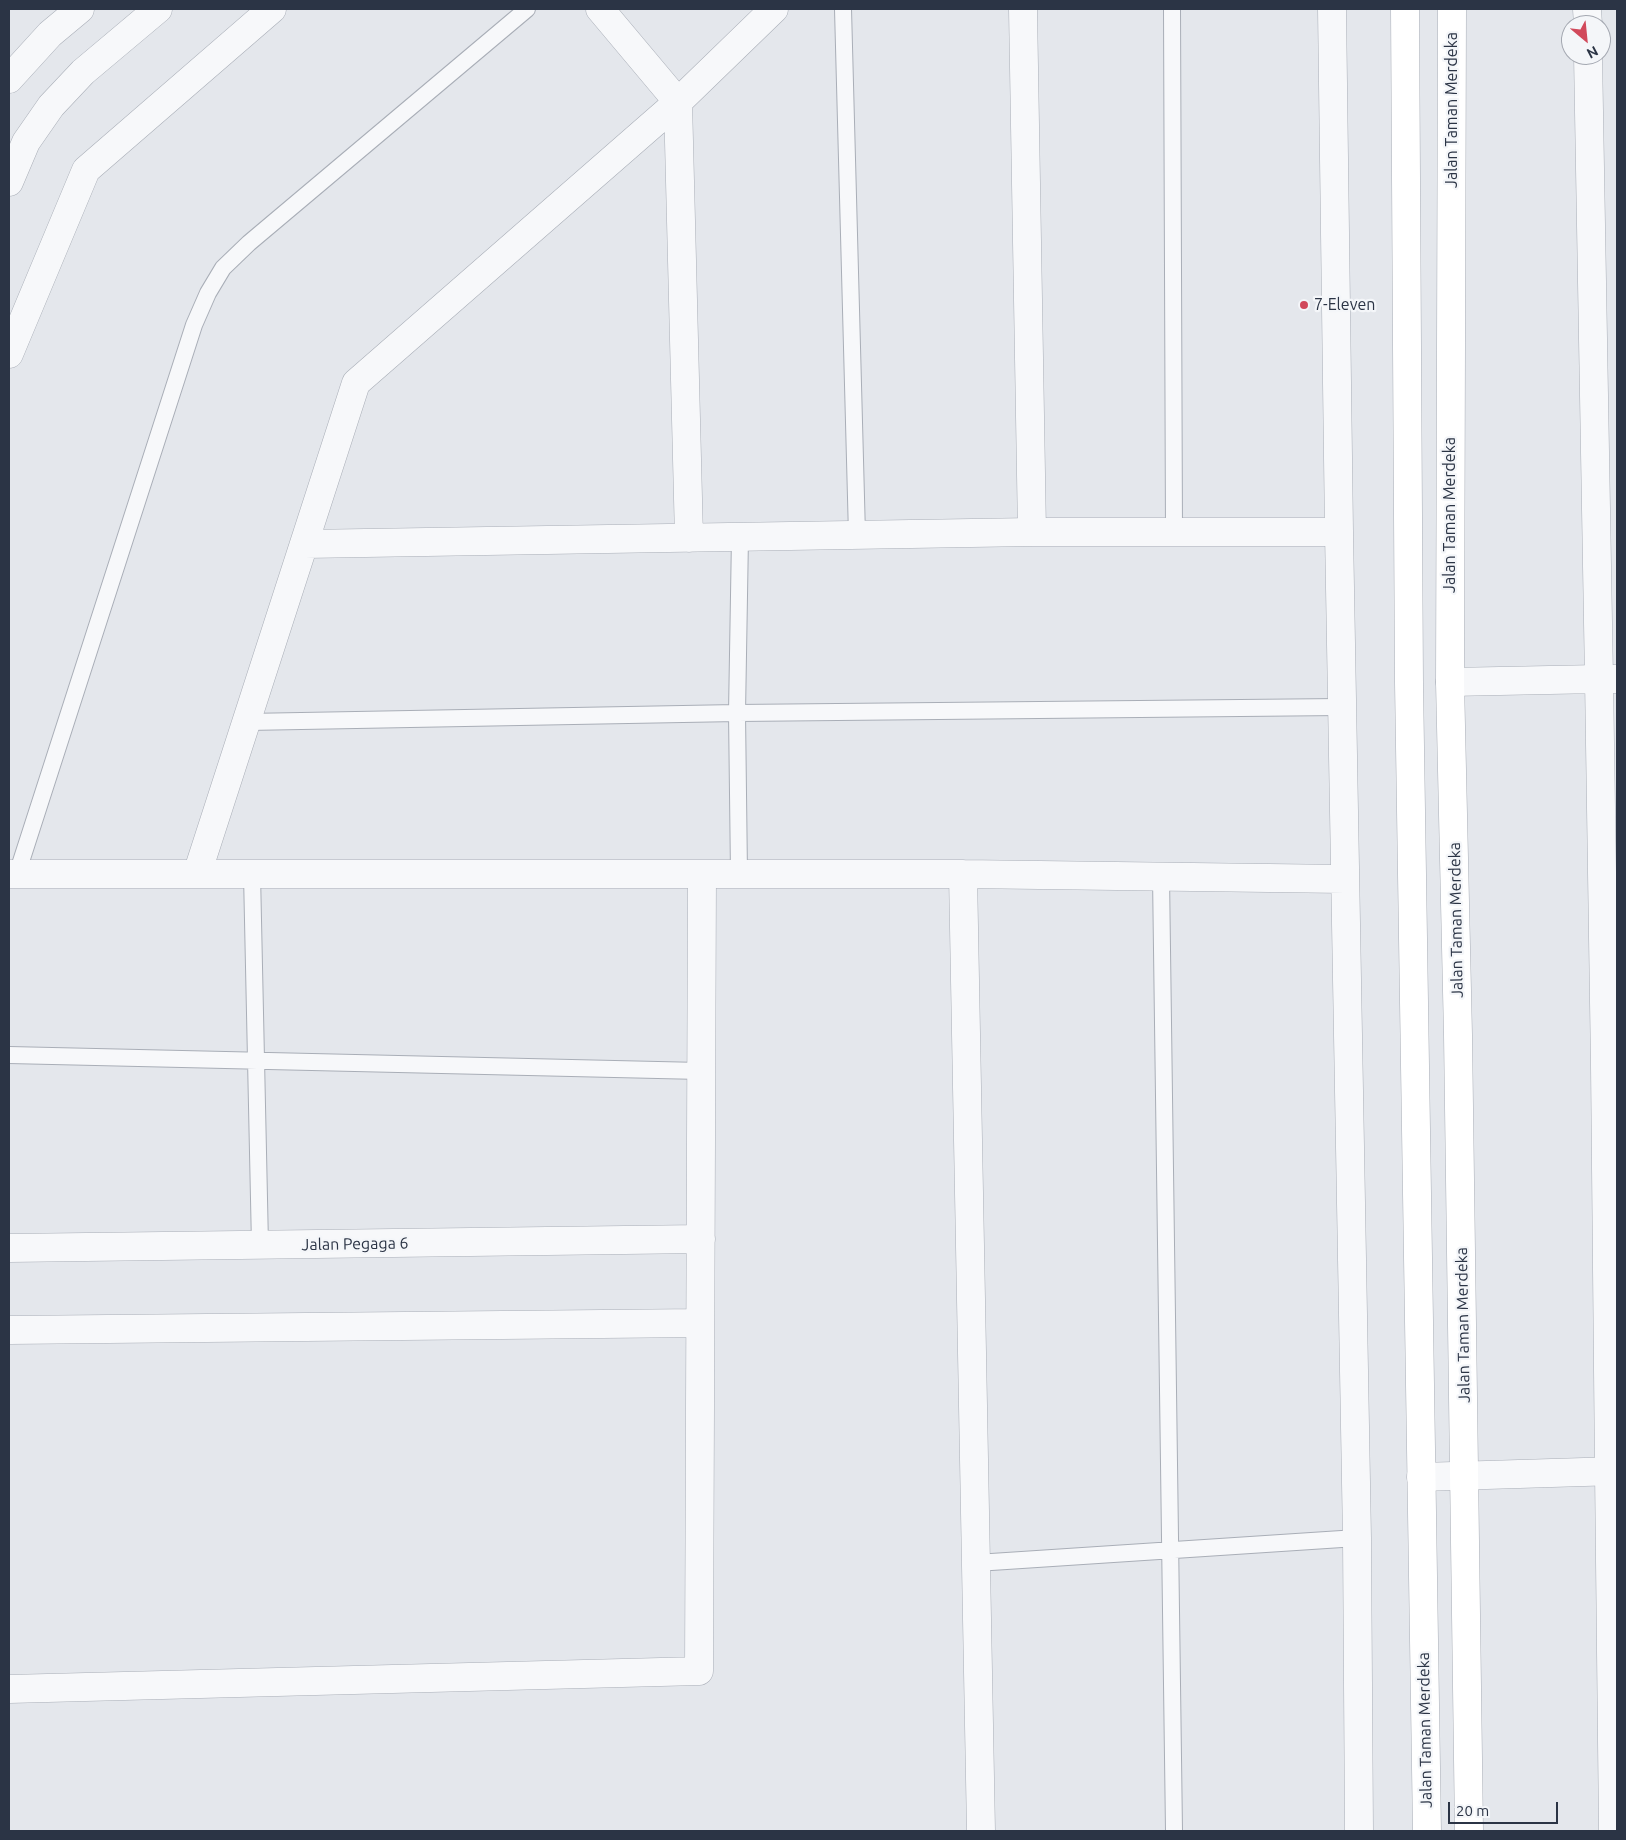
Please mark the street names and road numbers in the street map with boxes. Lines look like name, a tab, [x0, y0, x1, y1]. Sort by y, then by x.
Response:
street label: Jalan Taman Merdeka	[1442, 32, 1462, 188]
street label: Jalan Taman Merdeka	[1440, 437, 1460, 593]
street label: Jalan Taman Merdeka	[1445, 842, 1467, 998]
street label: Jalan Pegaga 6	[301, 1233, 409, 1255]
street label: Jalan Taman Merdeka	[1452, 1247, 1474, 1403]
street label: Jalan Taman Merdeka	[1414, 1652, 1436, 1808]

